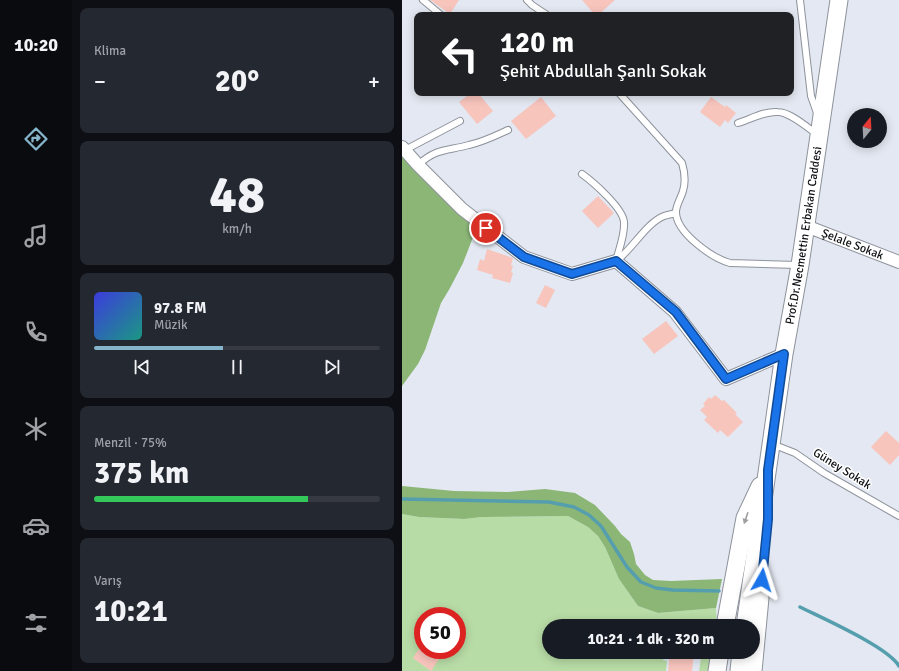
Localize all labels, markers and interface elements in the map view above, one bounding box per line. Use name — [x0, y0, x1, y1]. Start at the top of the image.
text: 120 m — [500, 26, 574, 60]
icon: left — [434, 28, 486, 80]
text: 10:20 — [14, 34, 58, 56]
text: Klima — [94, 43, 126, 59]
text: Şehit Abdullah Şanlı Sokak — [500, 60, 707, 82]
text: 20° — [215, 63, 259, 100]
text: − — [94, 68, 106, 95]
text: + — [368, 68, 380, 95]
north arrow — [847, 108, 887, 148]
map controls — [847, 108, 887, 148]
icon: directions — [22, 125, 50, 153]
street label: Prof.Dr.Necmettin Erbakan Caddesi — [782, 145, 825, 326]
text: 48 — [209, 163, 265, 227]
pin — [469, 211, 503, 245]
icon: arrive — [475, 217, 497, 239]
text: km/h — [222, 221, 252, 237]
icon: music — [22, 222, 50, 250]
street label: Şelale Sokak — [819, 225, 886, 263]
text: 97.8 FM — [154, 299, 206, 317]
text: Müzik — [154, 317, 187, 333]
icon: phone — [22, 318, 50, 346]
icon: previous — [131, 356, 153, 378]
icon: pause — [226, 356, 248, 378]
icon: next — [321, 356, 343, 378]
icon: climate — [22, 415, 50, 443]
text: Menzil · 75% — [94, 435, 167, 451]
street label: Güney Sokak — [810, 445, 874, 493]
text: 375 km — [94, 455, 189, 492]
icon: car — [22, 512, 50, 540]
one-way arrow — [743, 512, 749, 524]
position arrow — [741, 559, 783, 601]
text: Varış — [94, 573, 122, 589]
text: 10:21 — [94, 593, 168, 630]
speed limit sign: 50 — [414, 607, 466, 659]
icon: filters — [22, 609, 50, 637]
text: 10:21 · 1 dk · 320 m — [588, 630, 714, 648]

